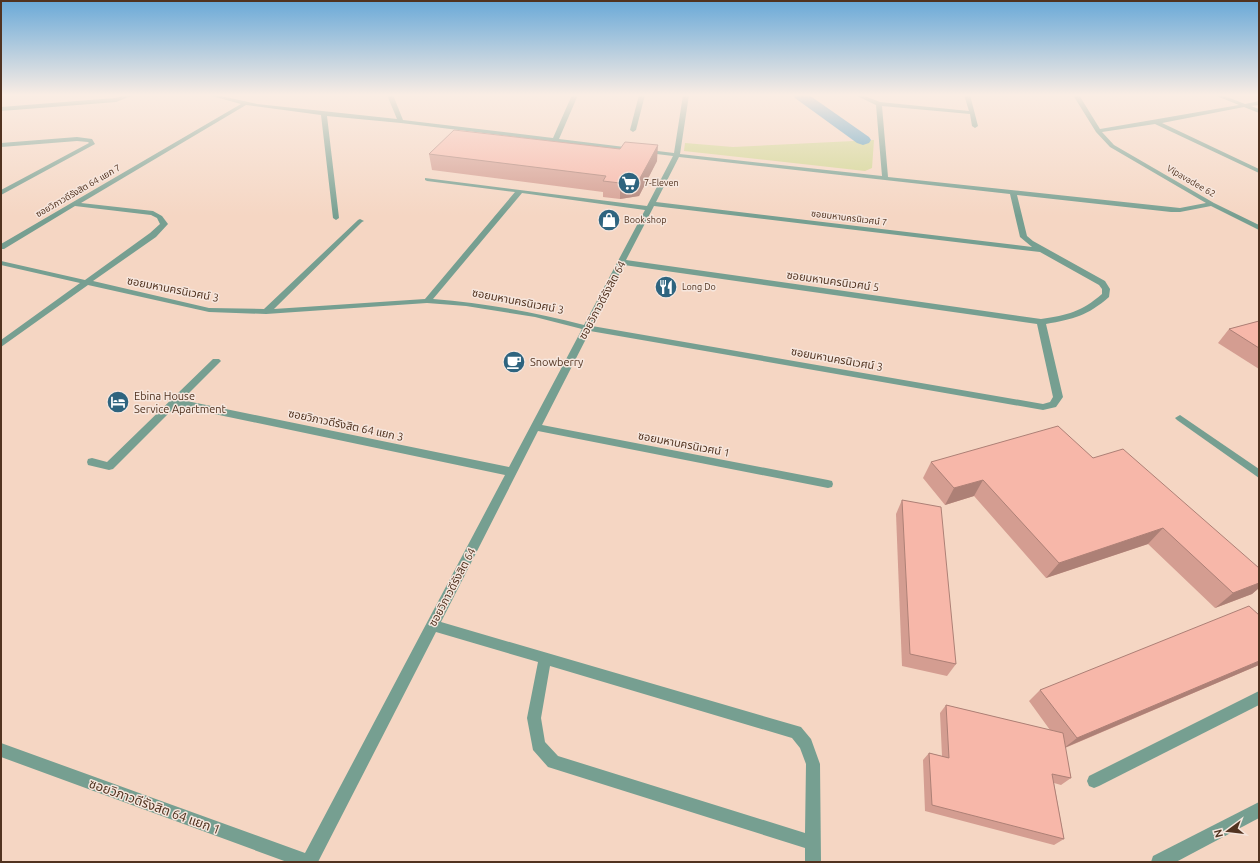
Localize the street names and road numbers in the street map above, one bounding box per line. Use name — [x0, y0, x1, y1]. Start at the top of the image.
street label: ซอยวิภาวดีรังสิต 64 แยก 7 — [34, 163, 122, 219]
street label: Vipavadee 62 — [1165, 163, 1217, 199]
street label: ซอยมหานครนิเวศน์ 7 — [811, 208, 887, 228]
street label: ซอยวิภาวดีรังสิต 64 — [576, 259, 628, 341]
street label: ซอยมหานครนิเวศน์ 5 — [786, 269, 880, 293]
street label: ซอยมหานครนิเวศน์ 3 — [126, 274, 220, 304]
street label: ซอยมหานครนิเวศน์ 3 — [471, 286, 565, 316]
street label: ซอยมหานครนิเวศน์ 3 — [790, 345, 884, 373]
street label: ซอยวิภาวดีรังสิต 64 แยก 3 — [287, 407, 405, 443]
street label: ซอยมหานครนิเวศน์ 1 — [637, 429, 731, 459]
street label: ซอยวิภาวดีรังสิต 64 — [426, 546, 478, 628]
street label: ซอยวิภาวดีรังสิต 64 แยก 1 — [87, 776, 223, 836]

